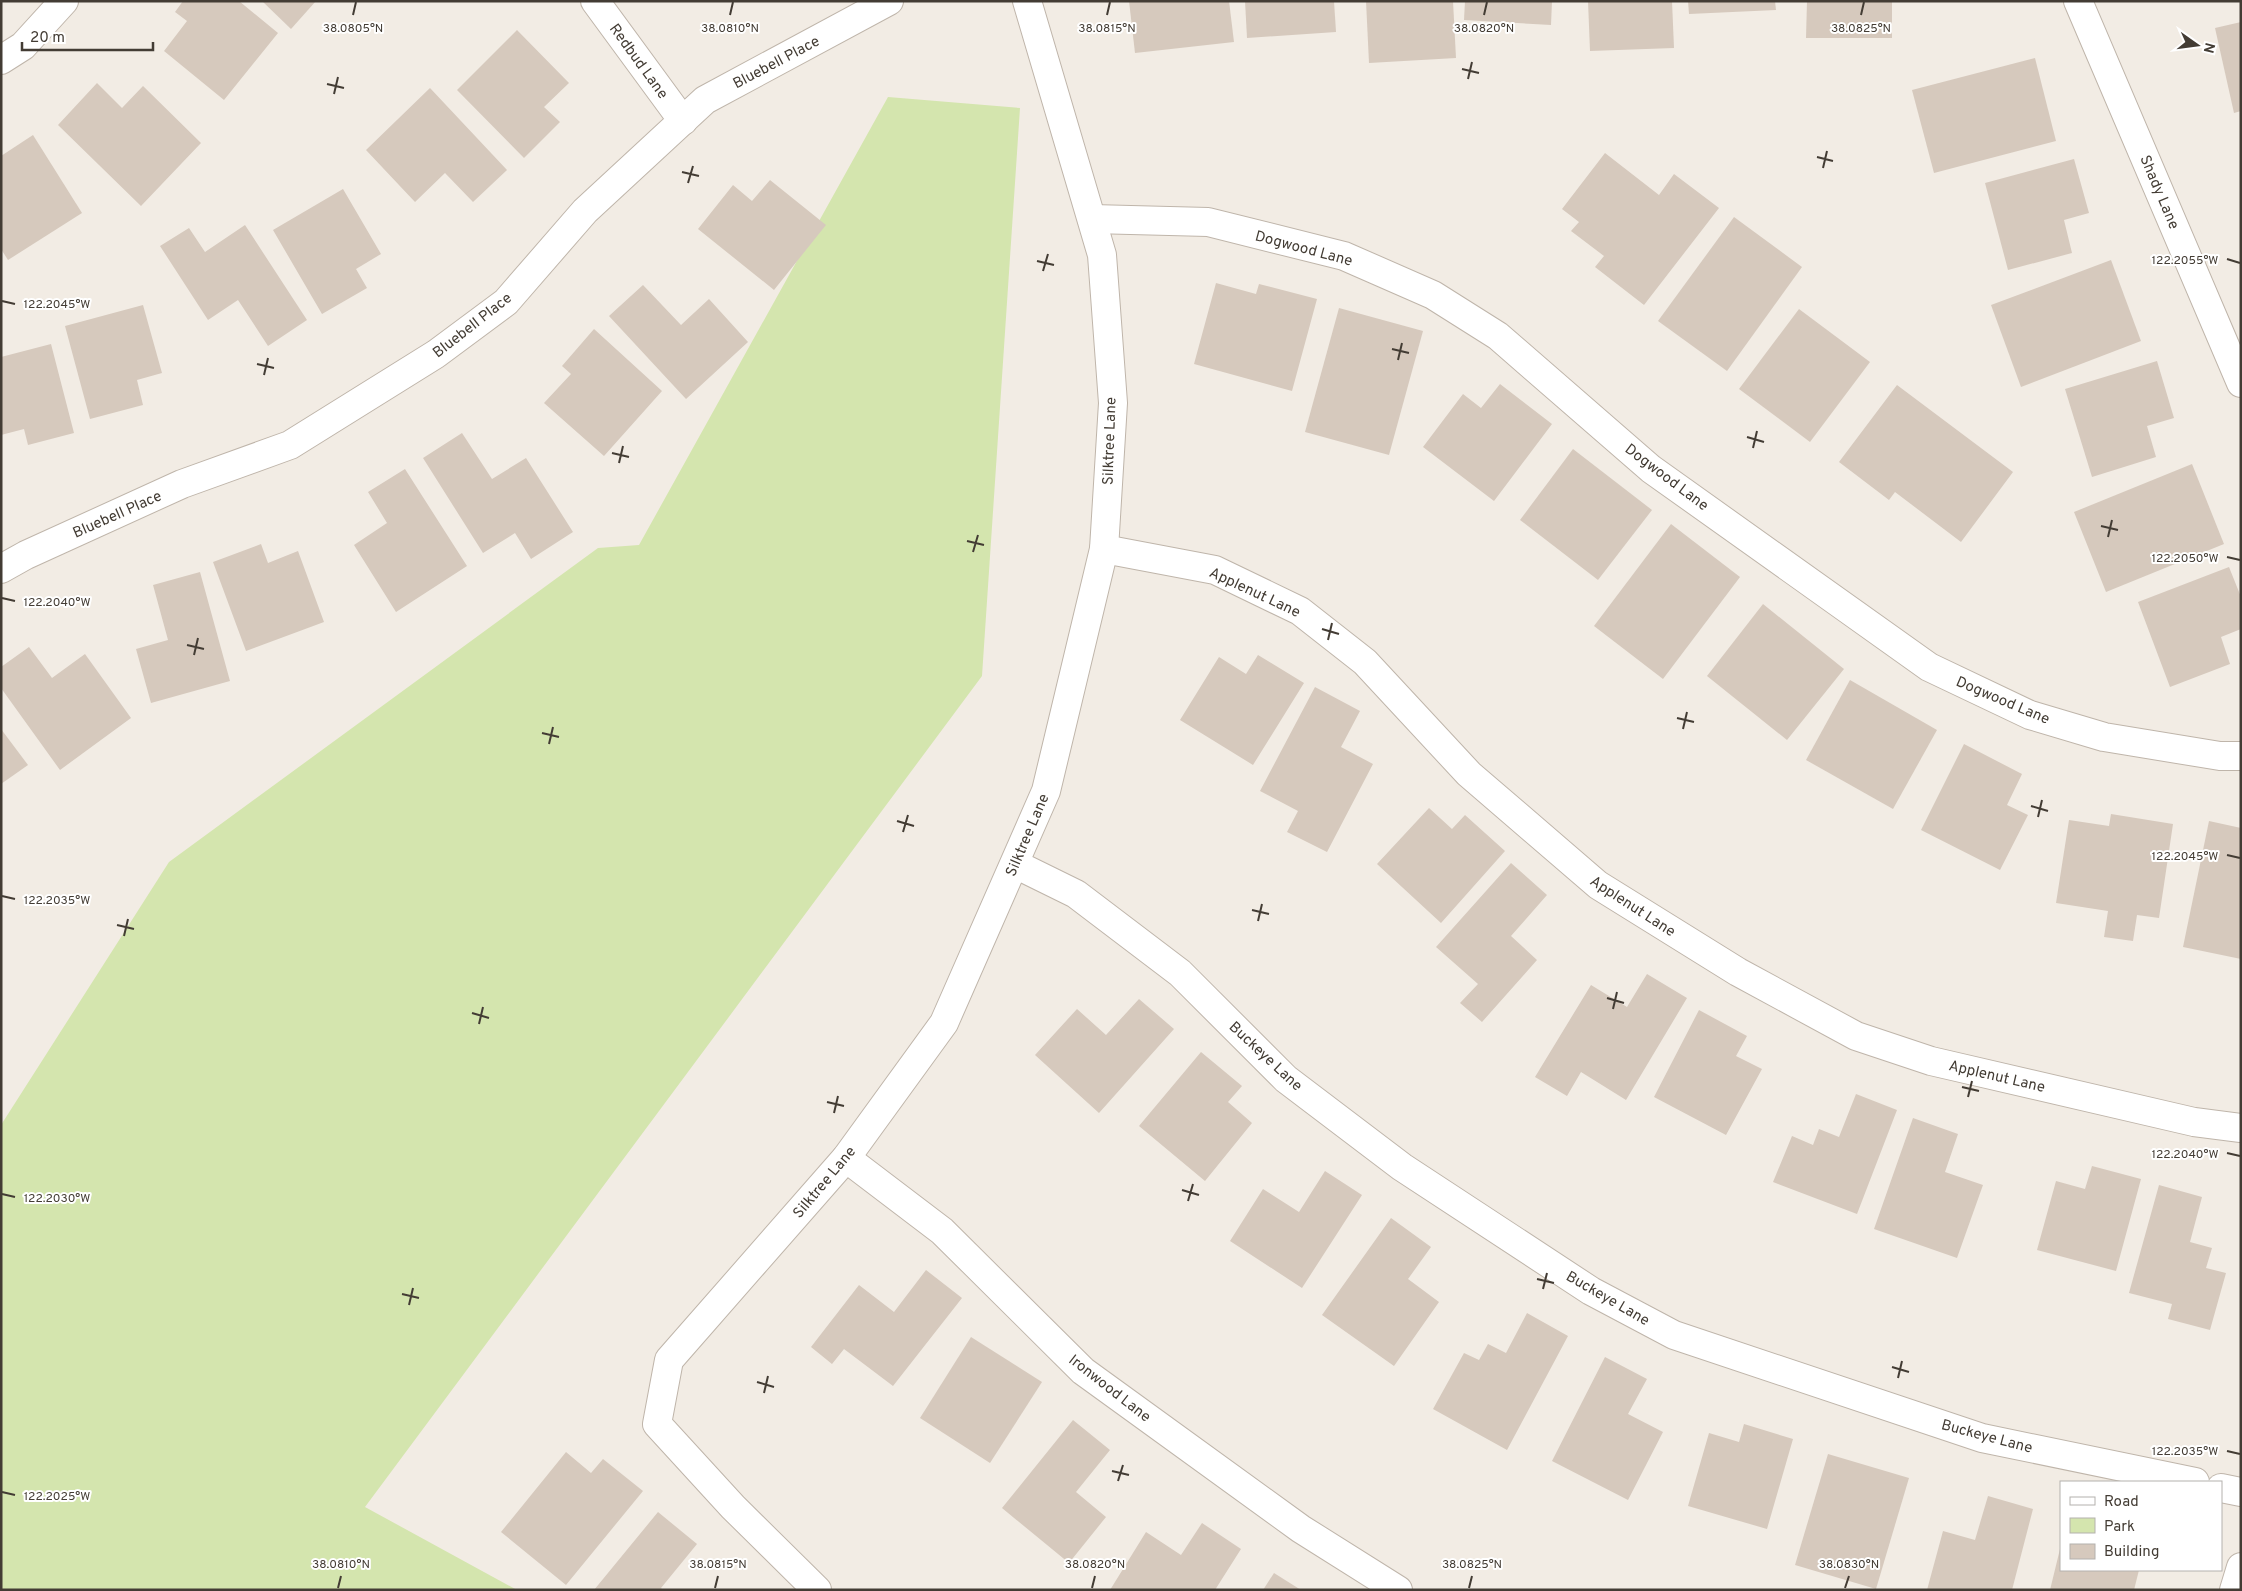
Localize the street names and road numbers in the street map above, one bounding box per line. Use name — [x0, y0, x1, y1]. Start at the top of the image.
street label: Redbud Lane — [604, 21, 671, 103]
street label: Bluebell Place — [730, 33, 823, 94]
street label: Shady Lane — [2134, 153, 2183, 233]
street label: Dogwood Lane — [1253, 227, 1354, 272]
street label: Bluebell Place — [429, 289, 516, 363]
street label: Silktree Lane — [1099, 397, 1122, 485]
street label: Dogwood Lane — [1620, 440, 1712, 516]
street label: Bluebell Place — [70, 487, 165, 543]
street label: Applenut Lane — [1206, 564, 1303, 623]
street label: Dogwood Lane — [1953, 673, 2052, 730]
street label: Silktree Lane — [1002, 791, 1054, 880]
street label: Applenut Lane — [1586, 872, 1679, 942]
street label: Buckeye Lane — [1224, 1018, 1306, 1096]
street label: Applenut Lane — [1947, 1057, 2047, 1098]
street label: Silktree Lane — [790, 1143, 861, 1223]
street label: Buckeye Lane — [1562, 1268, 1653, 1331]
street label: Ironwood Lane — [1064, 1351, 1154, 1427]
street label: Buckeye Lane — [1939, 1416, 2034, 1459]

